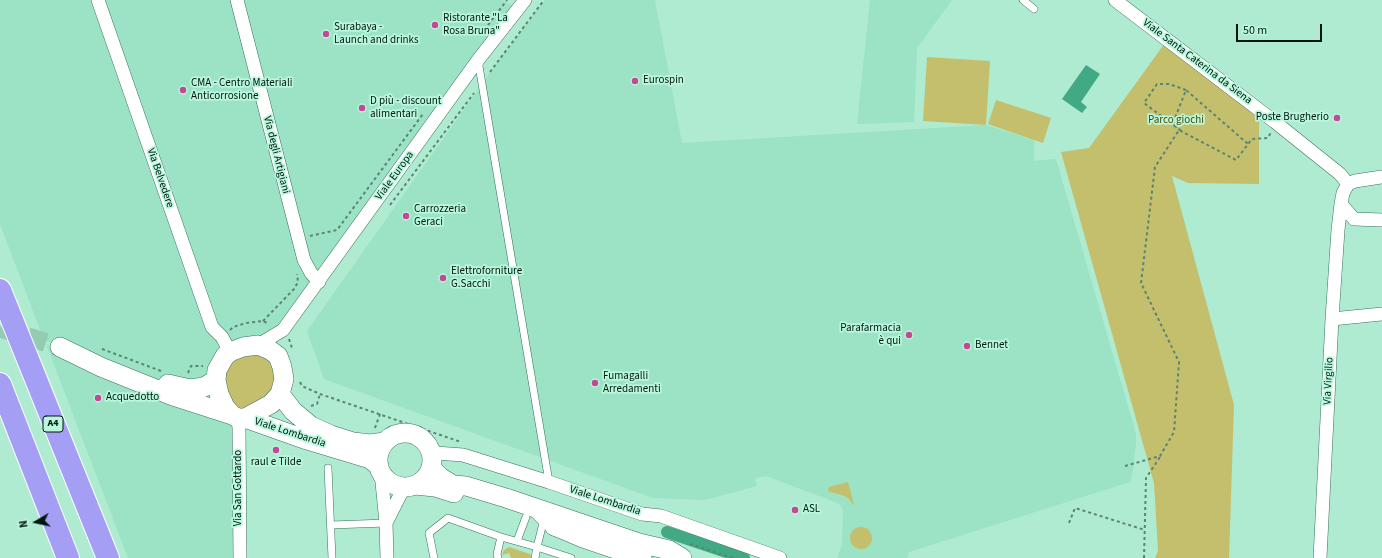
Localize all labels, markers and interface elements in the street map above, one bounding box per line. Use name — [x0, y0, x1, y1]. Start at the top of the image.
place label: Ristorante "La Rosa Bruna" — [443, 12, 508, 38]
scale bar — [1238, 16, 1324, 42]
street label: Viale Santa Caterina da Siena — [1140, 17, 1254, 107]
marker: Ristorante "La Rosa Bruna" — [430, 20, 440, 30]
place label: Surabaya - Launch and drinks — [334, 21, 419, 47]
text: 50 m — [1243, 22, 1267, 39]
marker: Surabaya - Launch and drinks — [321, 29, 331, 39]
place label: Eurospin — [643, 74, 684, 88]
marker: Eurospin — [630, 76, 640, 86]
place label: CMA - Centro Materiali Anticorrosione — [191, 77, 292, 103]
marker: CMA - Centro Materiali Anticorrosione — [178, 85, 188, 95]
place label: D più - discount alimentari — [370, 95, 441, 121]
marker: D più - discount alimentari — [357, 103, 367, 113]
place label: Poste Brugherio — [1256, 111, 1329, 125]
marker: Poste Brugherio — [1332, 113, 1342, 123]
park label: Parco giochi — [1148, 114, 1204, 128]
street label: Via degli Artigiani — [260, 115, 292, 195]
street label: Via Belvedere — [144, 146, 176, 210]
street label: Viale Europa — [373, 149, 417, 203]
place label: Carrozzeria Geraci — [414, 203, 466, 229]
marker: Carrozzeria Geraci — [401, 211, 411, 221]
place label: Elettroforniture G.Sacchi — [451, 265, 522, 291]
marker: Elettroforniture G.Sacchi — [438, 273, 448, 283]
place label: Parafarmacia è qui — [840, 322, 901, 348]
marker: Parafarmacia è qui — [904, 330, 914, 340]
place label: Bennet — [975, 339, 1008, 353]
marker: Bennet — [962, 341, 972, 351]
street label: Via Virgilio — [1321, 357, 1337, 405]
place label: Fumagalli Arredamenti — [603, 370, 661, 396]
marker: Fumagalli Arredamenti — [590, 378, 600, 388]
place label: Acquedotto — [106, 391, 159, 405]
marker: Acquedotto — [93, 393, 103, 403]
street label: Viale Lombardia — [253, 415, 327, 451]
road number: A4 — [43, 416, 63, 432]
marker: raul e Tilde — [271, 445, 281, 455]
street label: Via San Gottardo — [232, 450, 246, 526]
place label: raul e Tilde — [251, 456, 301, 470]
street label: Viale Lombardia — [568, 483, 642, 519]
north arrow — [16, 502, 56, 542]
place label: ASL — [803, 503, 820, 517]
marker: ASL — [790, 505, 800, 515]
text: N — [16, 519, 32, 529]

